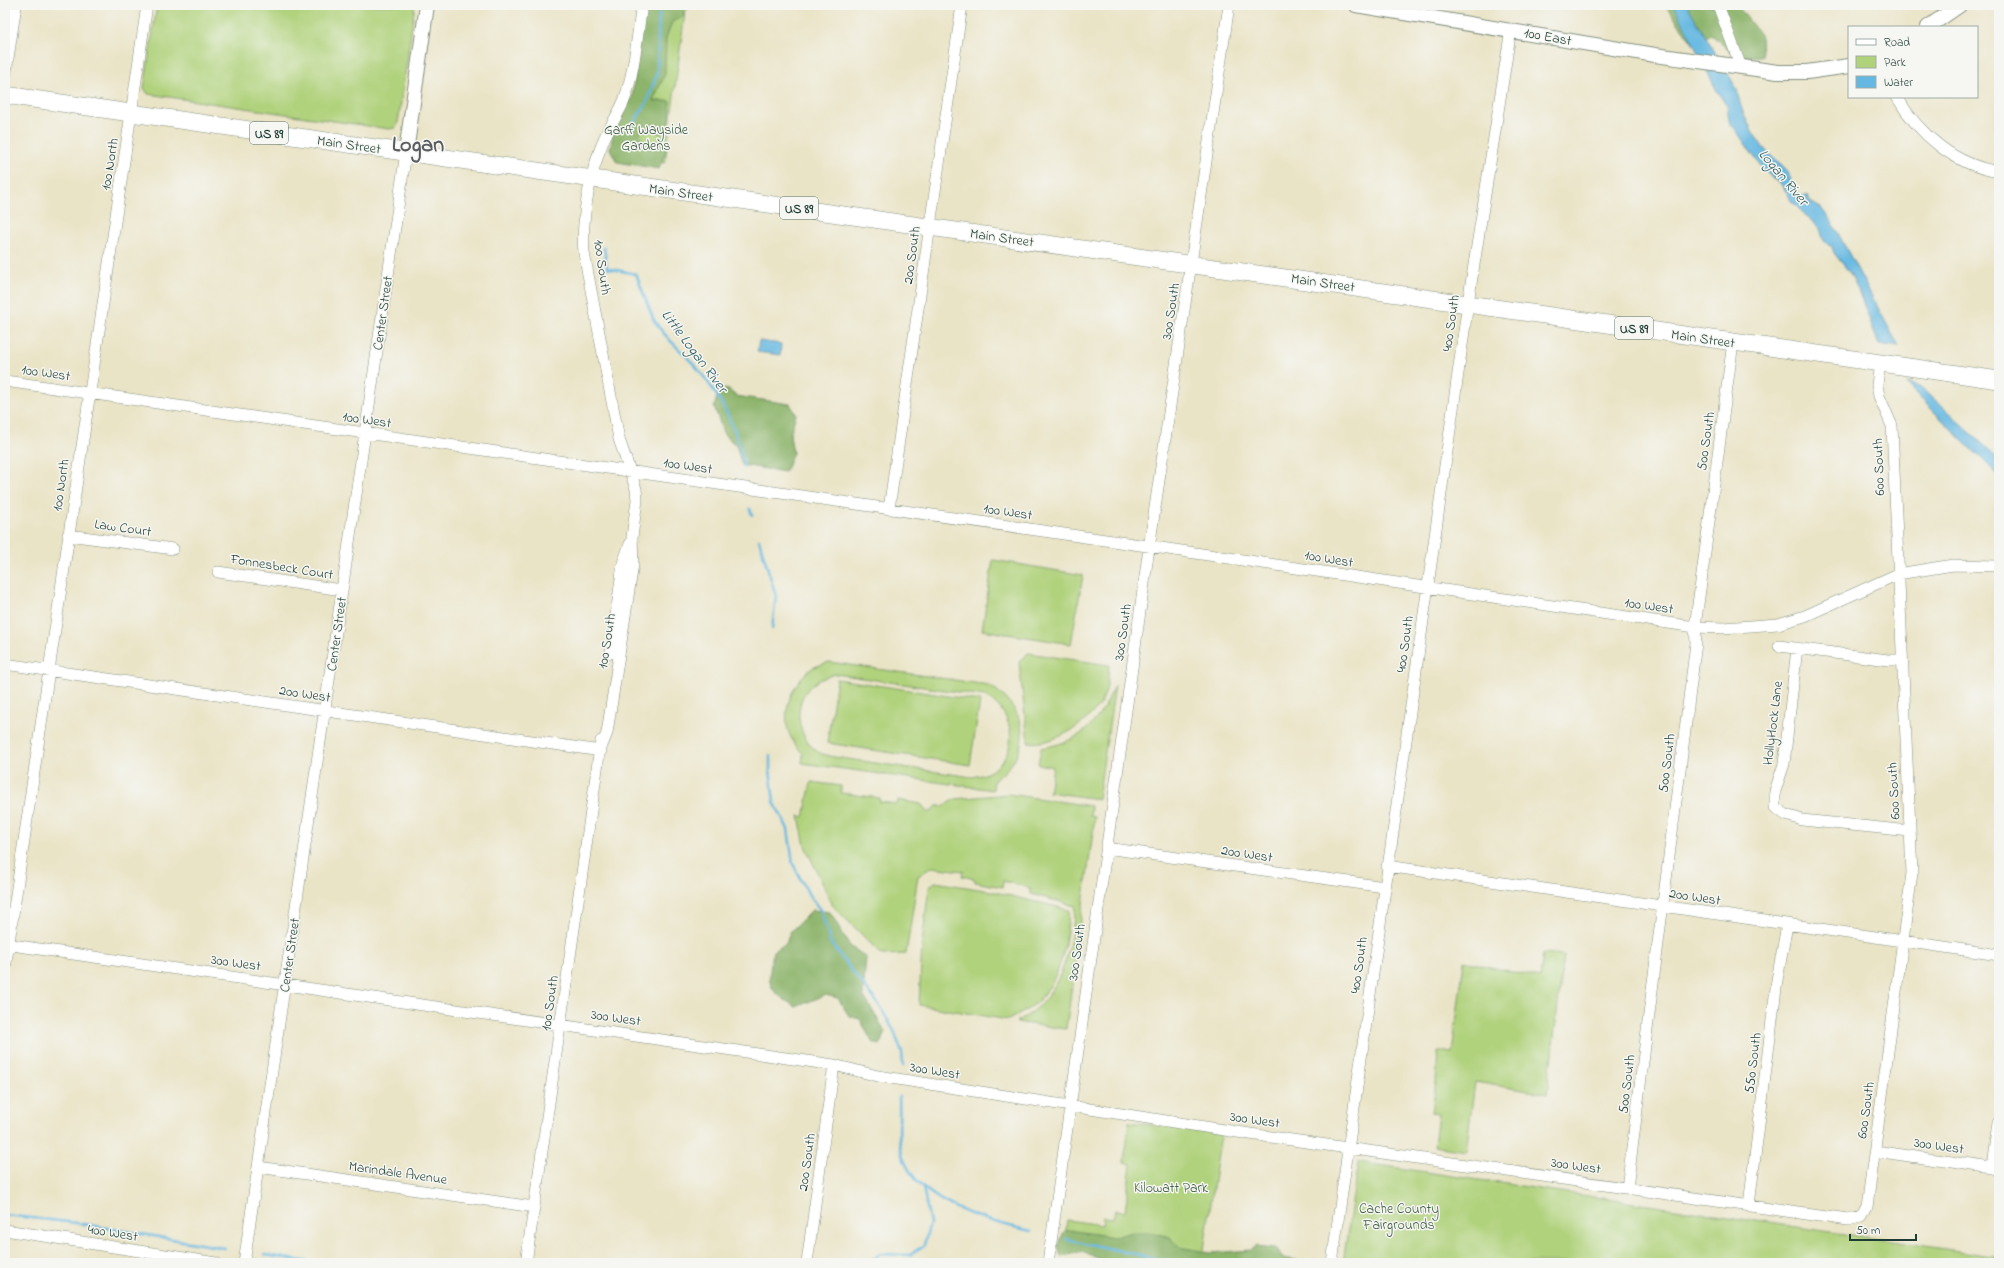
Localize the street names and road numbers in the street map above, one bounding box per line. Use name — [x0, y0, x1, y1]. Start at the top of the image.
street label: 100 East — [1522, 23, 1573, 52]
road number: US 89 — [250, 122, 288, 144]
street label: Main Street — [316, 131, 382, 160]
street label: 100 North — [96, 137, 125, 192]
street label: Main Street — [648, 179, 714, 208]
road number: US 89 — [780, 197, 818, 219]
street label: Main Street — [969, 224, 1035, 253]
street label: 200 South — [898, 225, 927, 285]
street label: 100 South — [587, 238, 616, 296]
street label: Main Street — [1290, 269, 1356, 298]
street label: Center Street — [368, 274, 399, 352]
street label: 300 South — [1157, 281, 1186, 341]
street label: 400 South — [1437, 294, 1466, 353]
road number: US 89 — [1615, 317, 1653, 339]
street label: Main Street — [1670, 325, 1736, 354]
street label: 100 West — [20, 360, 72, 387]
street label: 100 West — [341, 407, 393, 434]
street label: 500 South — [1692, 410, 1721, 472]
street label: 600 South — [1868, 438, 1891, 496]
street label: 100 West — [662, 453, 714, 480]
street label: 100 North — [47, 458, 76, 513]
street label: 100 West — [982, 499, 1034, 526]
street label: Law Court — [93, 514, 153, 543]
street label: 100 West — [1303, 545, 1355, 574]
street label: Fonnesbeck Court — [228, 549, 335, 586]
street label: 100 West — [1623, 593, 1675, 620]
street label: Center Street — [322, 595, 353, 673]
street label: 300 South — [1109, 603, 1138, 662]
street label: 100 South — [593, 612, 622, 670]
street label: 400 South — [1391, 615, 1420, 674]
street label: HollyHock Lane — [1758, 679, 1790, 767]
street label: 200 West — [278, 681, 332, 709]
street label: 500 South — [1653, 733, 1682, 794]
street label: 600 South — [1883, 762, 1906, 820]
street label: 200 West — [1220, 841, 1274, 869]
street label: 200 West — [1668, 884, 1722, 912]
street label: Center Street — [275, 916, 306, 994]
street label: 300 South — [1063, 923, 1092, 982]
street label: 400 South — [1345, 936, 1374, 995]
street label: 300 West — [209, 950, 262, 977]
street label: 100 South — [536, 974, 565, 1032]
street label: 300 West — [589, 1005, 642, 1032]
street label: 550 South — [1739, 1032, 1768, 1095]
street label: 500 South — [1613, 1054, 1642, 1115]
street label: 300 West — [908, 1057, 962, 1086]
street label: 600 South — [1852, 1080, 1881, 1140]
street label: 300 West — [1228, 1107, 1281, 1134]
street label: 200 South — [793, 1132, 822, 1192]
street label: 300 West — [1912, 1133, 1965, 1160]
street label: 300 West — [1549, 1153, 1602, 1180]
street label: Marindale Avenue — [347, 1156, 449, 1191]
street label: 400 West — [86, 1219, 140, 1248]

